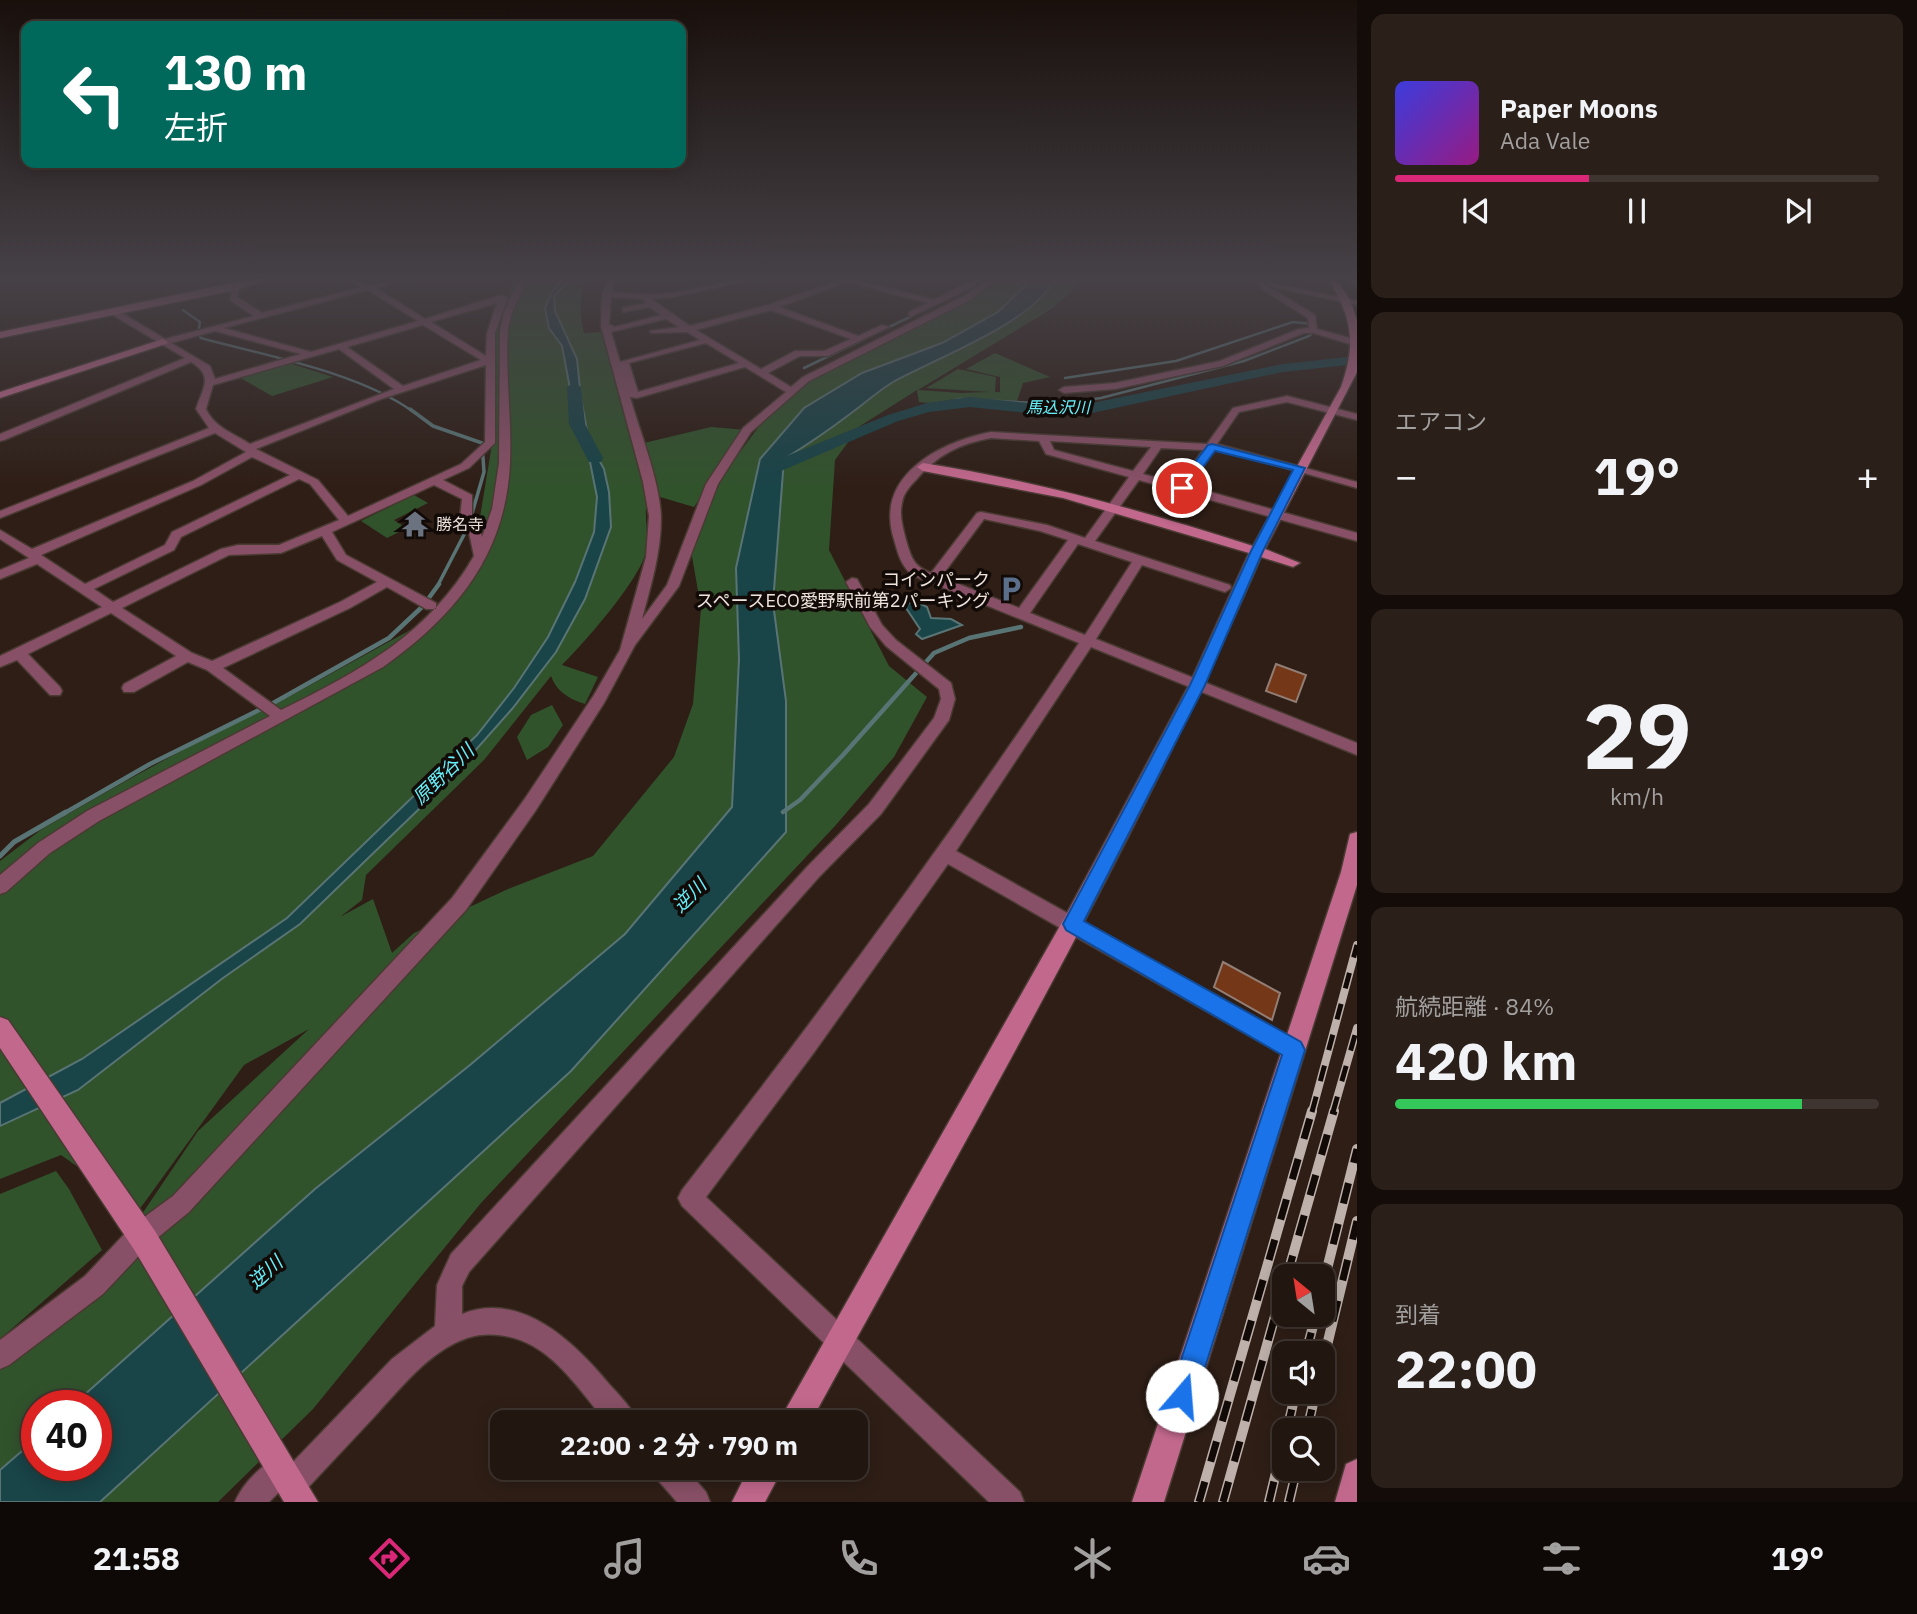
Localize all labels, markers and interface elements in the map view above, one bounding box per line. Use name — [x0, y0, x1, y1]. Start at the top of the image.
text: 130 m — [164, 40, 308, 103]
icon: left — [49, 49, 140, 140]
text: Paper Moons — [1500, 91, 1658, 125]
text: 左折 — [164, 106, 228, 148]
text: Ada Vale — [1500, 125, 1590, 155]
icon: previous — [1457, 192, 1495, 230]
icon: pause — [1618, 192, 1656, 230]
icon: next — [1779, 192, 1817, 230]
water label: 馬込沢川 — [1026, 397, 1092, 417]
text: エアコン — [1395, 406, 1487, 436]
text: 19° — [1594, 442, 1680, 509]
text: − — [1395, 451, 1418, 500]
text: + — [1856, 451, 1879, 500]
pin — [1152, 458, 1212, 518]
icon: arrive — [1163, 469, 1201, 507]
temple icon: 勝名寺 — [400, 509, 430, 539]
place label: 勝名寺 — [436, 514, 484, 534]
place label: コインパーク スペースECO愛野駅前第2パーキング — [696, 568, 990, 612]
parking icon: コインパーク スペースECO愛野駅前第2パーキング — [996, 574, 1026, 604]
text: 29 — [1582, 676, 1692, 794]
water label: 原野谷川 — [407, 738, 480, 809]
text: km/h — [1610, 781, 1664, 811]
water label: 逆川 — [667, 872, 712, 917]
text: 航続距離 · 84% — [1395, 991, 1554, 1021]
text: 420 km — [1395, 1027, 1577, 1094]
water label: 逆川 — [243, 1249, 289, 1294]
north arrow — [1272, 1264, 1335, 1326]
map controls — [1272, 1264, 1335, 1481]
text: 到着 — [1395, 1299, 1441, 1329]
text: 22:00 — [1395, 1335, 1537, 1402]
button: sound — [1272, 1341, 1335, 1404]
position arrow — [1145, 1359, 1219, 1433]
speed limit sign: 40 — [21, 1390, 112, 1481]
button: search — [1272, 1418, 1335, 1481]
text: 22:00 · 2 分 · 790 m — [560, 1428, 798, 1462]
icon: directions — [365, 1534, 414, 1583]
icon: music — [600, 1534, 649, 1583]
icon: phone — [834, 1534, 883, 1583]
icon: climate — [1068, 1534, 1117, 1583]
icon: car — [1302, 1534, 1351, 1583]
icon: filters — [1537, 1534, 1586, 1583]
text: 21:58 — [93, 1537, 180, 1579]
text: 19° — [1771, 1537, 1824, 1579]

